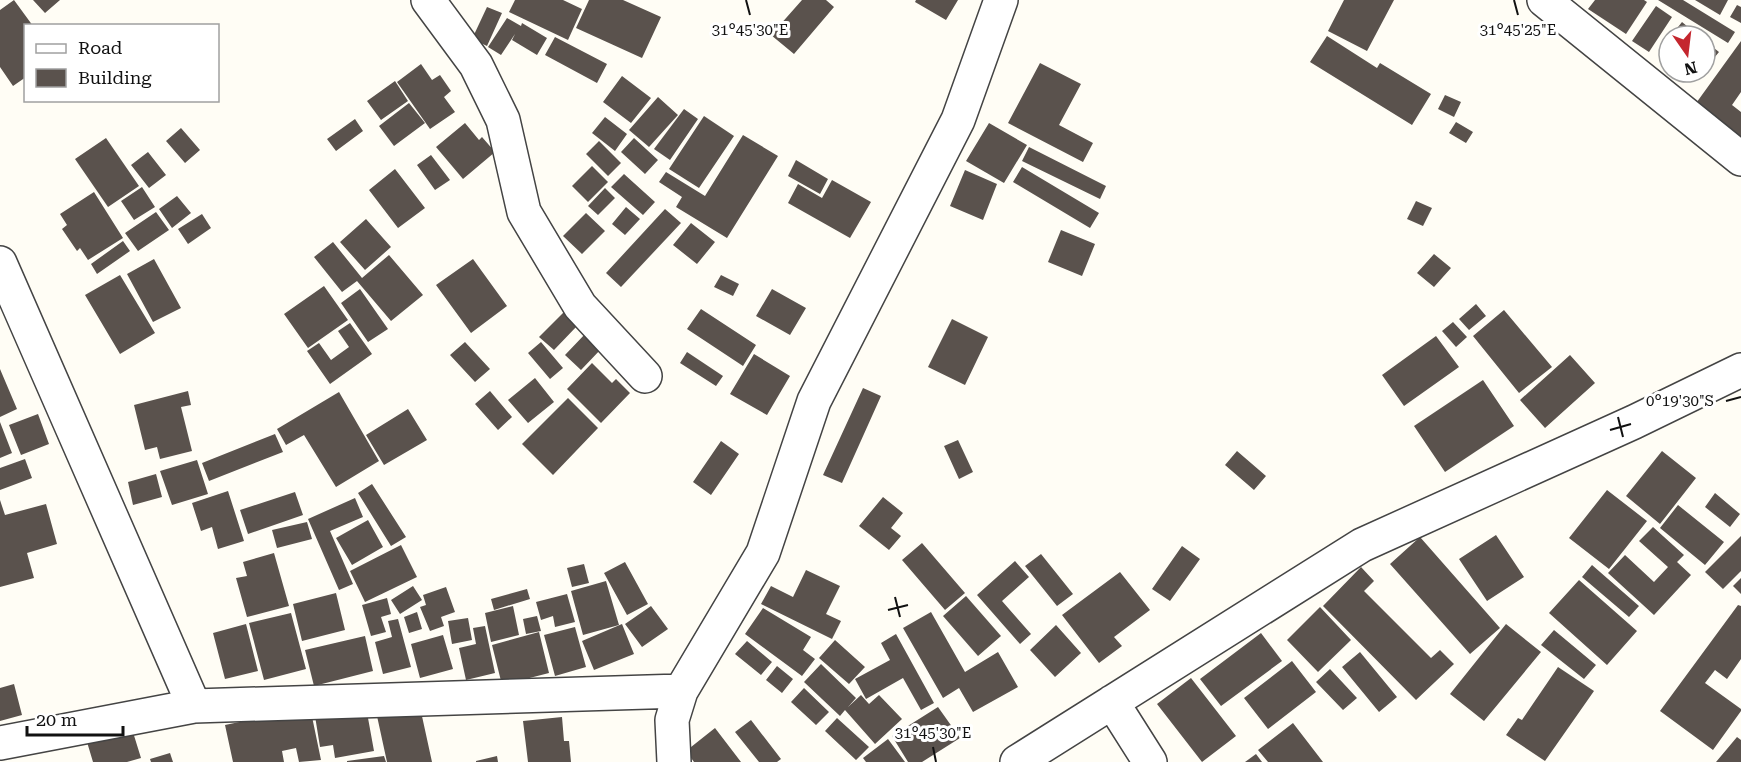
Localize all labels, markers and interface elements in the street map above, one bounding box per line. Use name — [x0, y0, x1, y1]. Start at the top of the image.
text: 31°45'30"E — [712, 21, 788, 39]
text: 31°45'25"E — [1480, 21, 1556, 39]
legend — [24, 24, 219, 102]
north arrow — [1657, 24, 1717, 84]
text: Road — [78, 37, 123, 58]
text: N — [1682, 57, 1699, 79]
text: Building — [78, 67, 152, 88]
text: 0°19'30"S — [1646, 392, 1714, 410]
scale bar — [27, 699, 123, 737]
text: 20 m — [36, 709, 77, 730]
text: 31°45'30"E — [895, 724, 971, 742]

